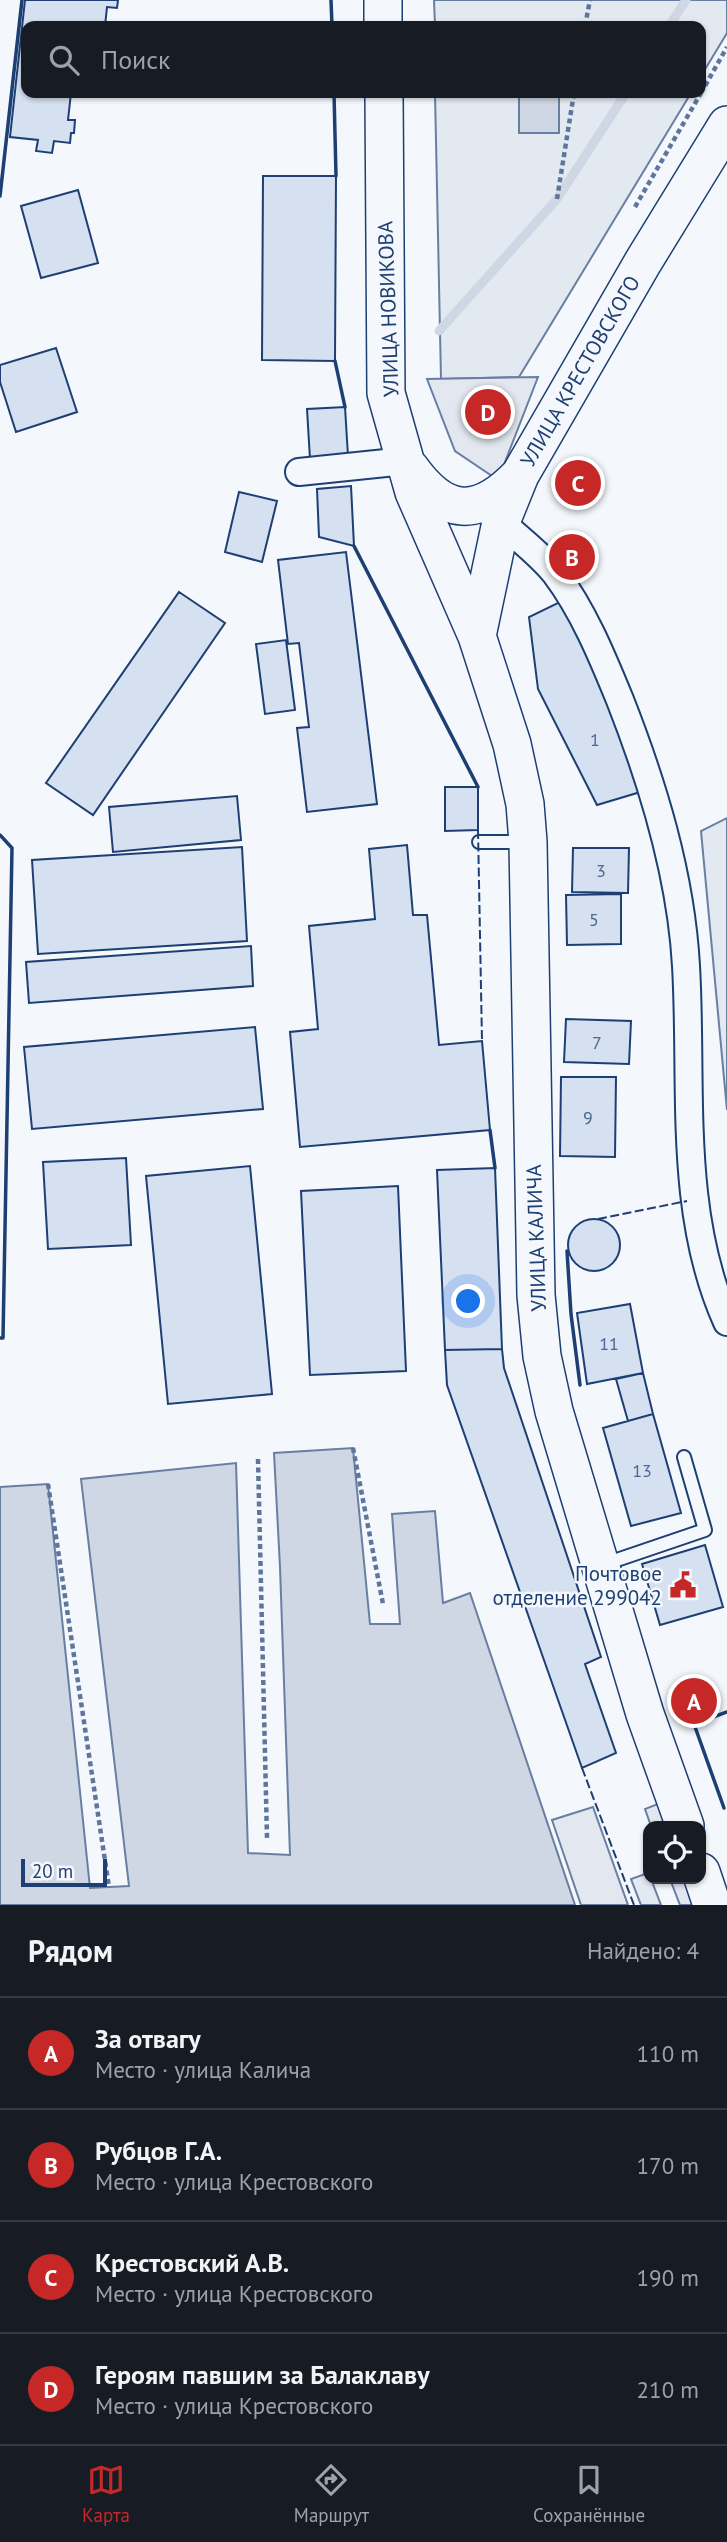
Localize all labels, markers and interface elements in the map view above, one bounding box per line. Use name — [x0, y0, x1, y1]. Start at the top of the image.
search box — [21, 21, 706, 98]
icon: search — [45, 41, 83, 79]
text: Поиск — [101, 43, 170, 76]
street label: УЛИЦА НОВИКОВА — [371, 220, 405, 398]
street label: УЛИЦА КРЕСТОВСКОГО — [514, 270, 646, 472]
pin: D — [465, 386, 511, 438]
pin: C — [555, 457, 601, 509]
pin: B — [549, 531, 595, 583]
house number: 1 — [590, 728, 600, 751]
house number: 3 — [596, 859, 606, 882]
house number: 5 — [589, 908, 599, 931]
house number: 7 — [592, 1031, 602, 1054]
house number: 9 — [583, 1106, 593, 1129]
street label: УЛИЦА КАЛИЧА — [520, 1163, 552, 1312]
your location — [451, 1284, 485, 1318]
house number: 11 — [599, 1332, 619, 1355]
house number: 13 — [632, 1459, 652, 1482]
place label: Почтовое отделение 299042 — [493, 1560, 662, 1611]
public building icon: Почтовое отделение 299042 — [668, 1570, 698, 1600]
pin: A — [671, 1675, 717, 1727]
map controls — [643, 1821, 706, 1884]
button: locate — [643, 1821, 706, 1884]
scale bar — [21, 1856, 107, 1888]
text: 20 m — [32, 1859, 73, 1883]
text: Рядом — [28, 1931, 113, 1970]
text: Найдено: 4 — [587, 1936, 699, 1965]
text: За отвагу — [95, 2022, 201, 2055]
text: A — [44, 2039, 58, 2068]
text: 110 m — [637, 2039, 699, 2068]
text: Место · улица Калича — [95, 2055, 311, 2084]
text: Рубцов Г.А. — [95, 2134, 222, 2167]
text: B — [44, 2151, 58, 2180]
text: 170 m — [637, 2151, 699, 2180]
text: Место · улица Крестовского — [95, 2167, 373, 2196]
text: Крестовский А.В. — [95, 2246, 289, 2279]
text: C — [45, 2263, 57, 2292]
text: 190 m — [637, 2263, 699, 2292]
text: Место · улица Крестовского — [95, 2279, 373, 2308]
text: Героям павшим за Балаклаву — [95, 2358, 430, 2391]
text: D — [44, 2375, 58, 2404]
text: 210 m — [637, 2375, 699, 2404]
text: Место · улица Крестовского — [95, 2391, 373, 2420]
tab: Карта — [82, 2461, 130, 2527]
tab: Маршрут — [294, 2461, 369, 2527]
tab: Сохранённые — [533, 2461, 645, 2527]

